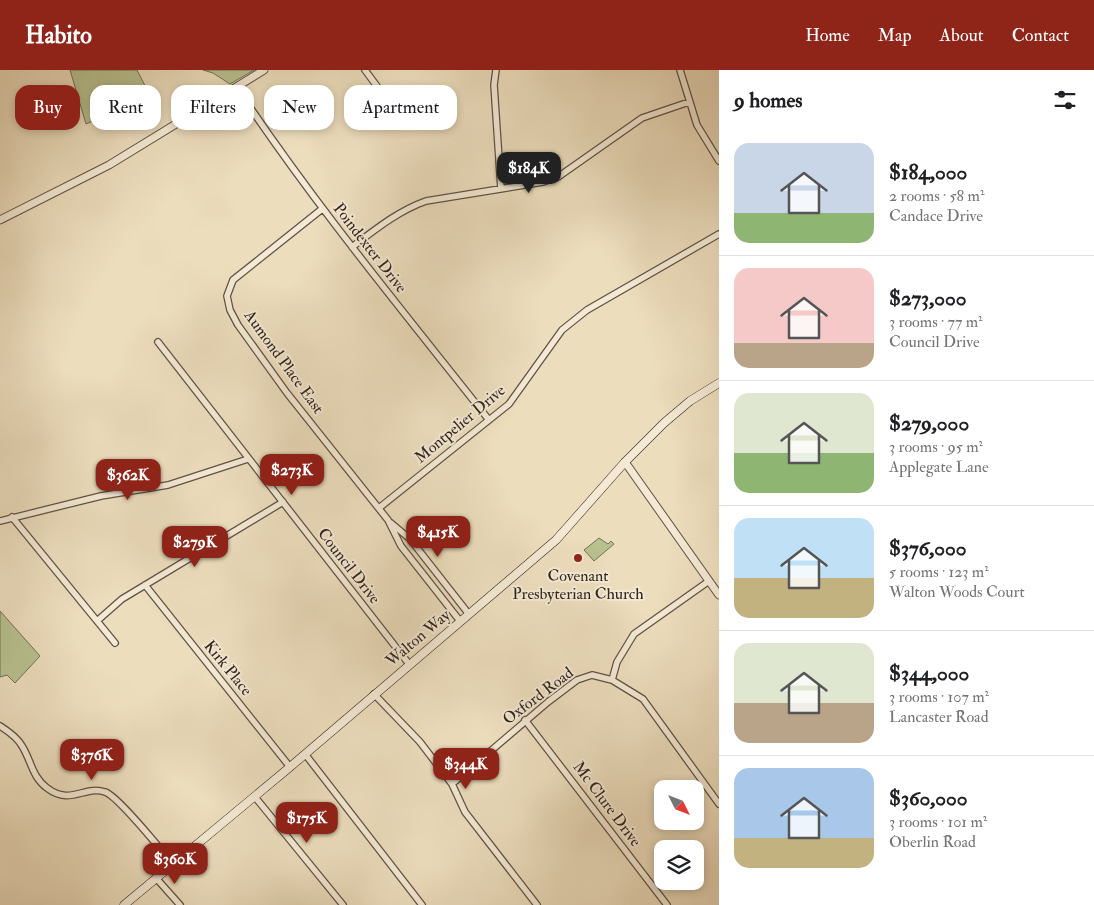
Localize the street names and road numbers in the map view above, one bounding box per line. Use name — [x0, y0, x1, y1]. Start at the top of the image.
street label: Poindexter Drive — [329, 199, 411, 297]
street label: Aumond Place East — [239, 305, 328, 418]
street label: Montpelier Drive — [411, 380, 510, 468]
street label: Council Drive — [313, 524, 385, 608]
street label: Walton Way — [381, 605, 455, 671]
street label: Kirk Place — [200, 636, 257, 700]
street label: Oxford Road — [499, 663, 577, 729]
street label: Mc Clure Drive — [568, 757, 646, 851]

